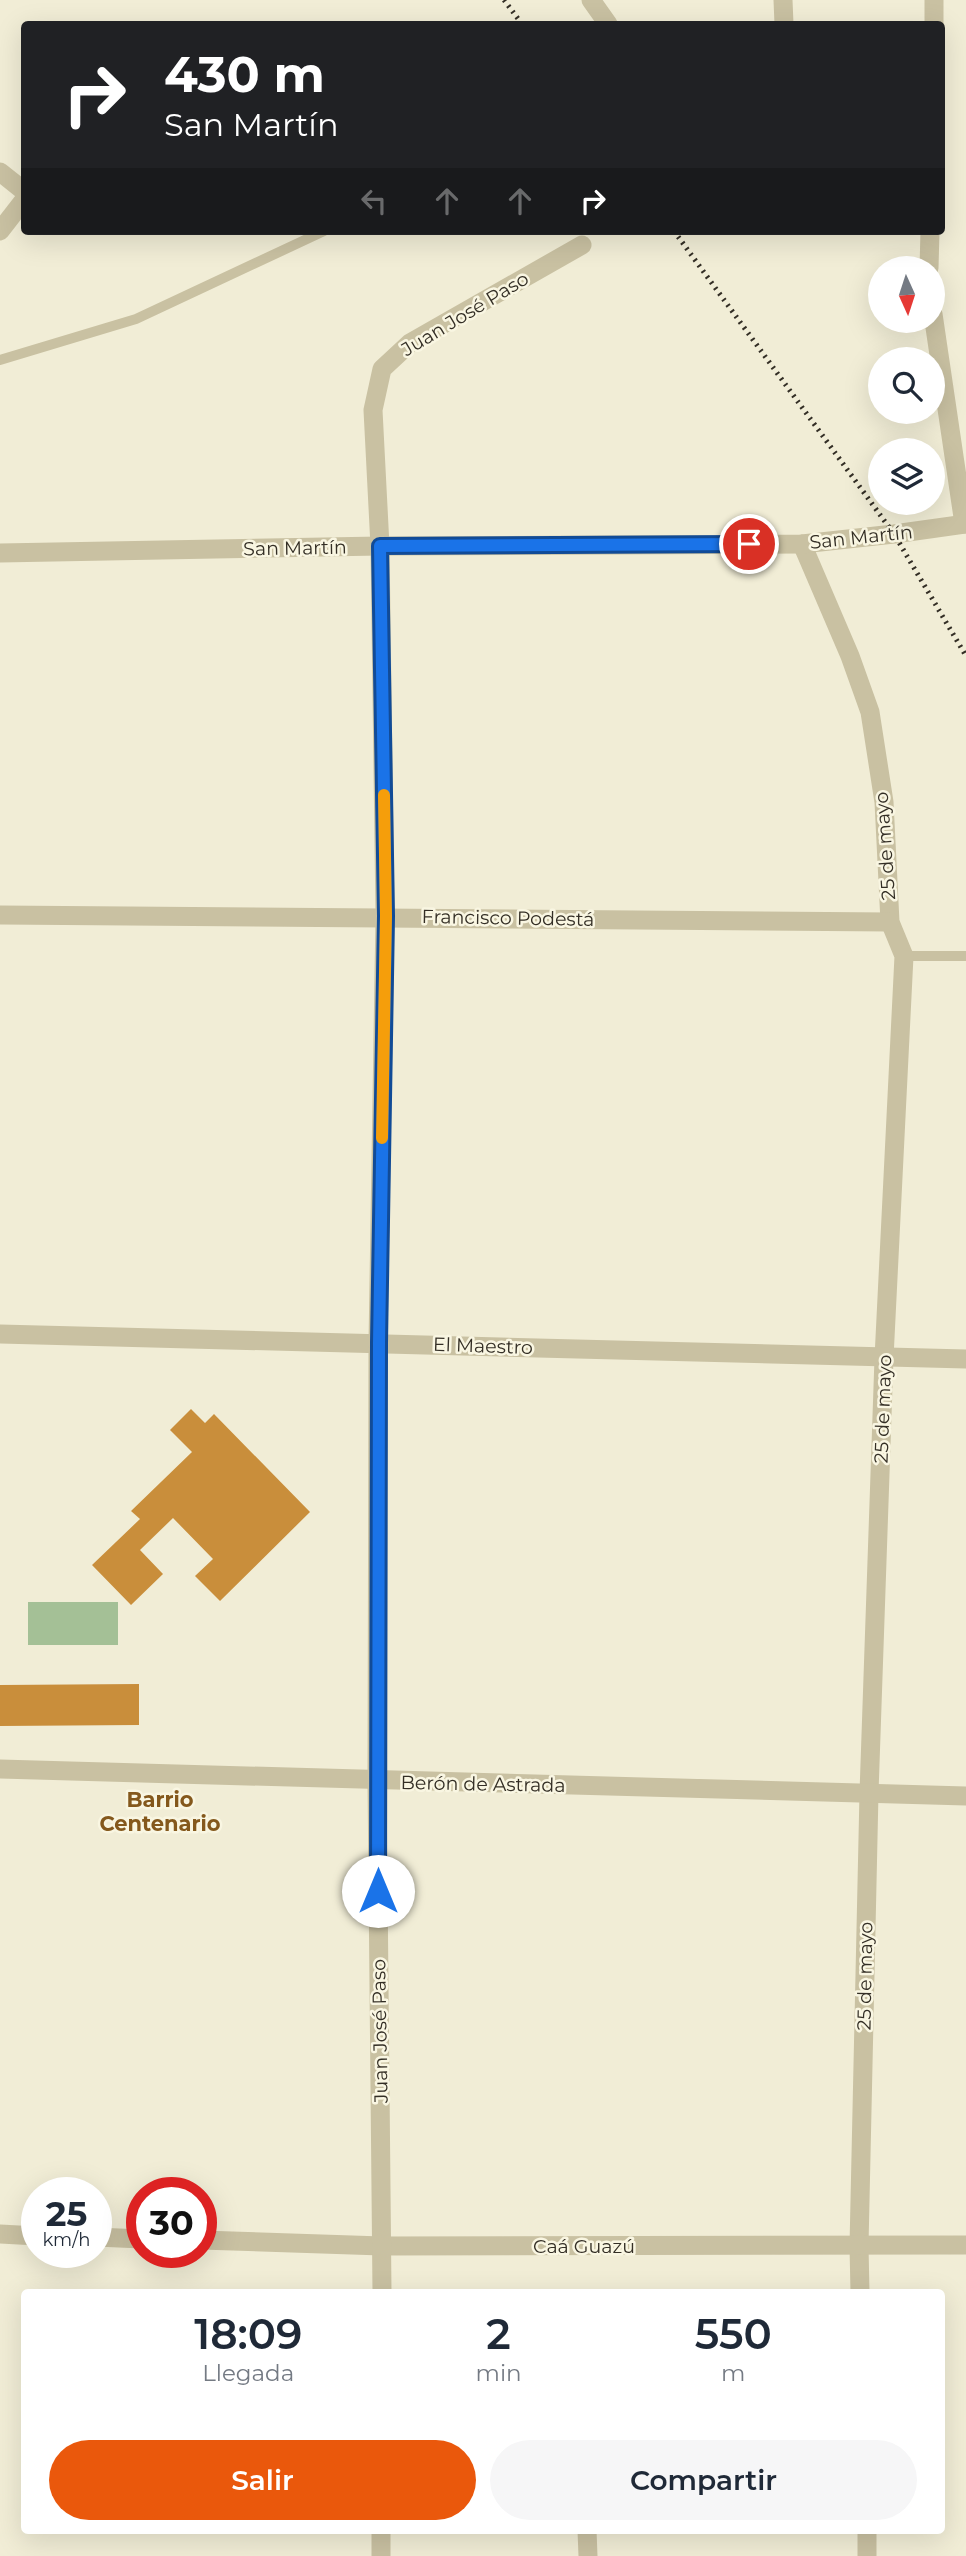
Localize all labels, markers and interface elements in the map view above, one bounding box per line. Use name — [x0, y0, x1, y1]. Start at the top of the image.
text: 430 m — [164, 45, 325, 104]
icon: right — [49, 49, 140, 140]
text: San Martín — [164, 105, 339, 144]
icon: left — [355, 182, 393, 220]
icon: ahead — [428, 182, 466, 220]
icon: ahead — [501, 182, 539, 220]
icon: right — [574, 182, 612, 220]
north arrow — [868, 256, 945, 332]
map controls — [868, 256, 945, 515]
street label: Juan José Paso — [396, 267, 533, 362]
button: search — [868, 347, 945, 424]
button: layers — [868, 438, 945, 515]
pin — [719, 514, 779, 574]
street label: San Martín — [808, 520, 914, 554]
icon: arrive — [730, 525, 768, 563]
street label: San Martín — [243, 536, 347, 560]
street label: 25 de mayo — [870, 791, 900, 901]
street label: Francisco Podestá — [422, 905, 594, 931]
street label: El Maestro — [433, 1333, 533, 1359]
street label: 25 de mayo — [870, 1354, 896, 1464]
street label: Berón de Astrada — [400, 1771, 566, 1797]
district label: Barrio Centenario — [99, 1787, 221, 1836]
position arrow — [341, 1854, 415, 1928]
street label: 25 de mayo — [853, 1921, 877, 2031]
street label: Juan José Paso — [367, 1959, 393, 2104]
speed limit sign: 30 — [126, 2177, 217, 2268]
text: 25 — [46, 2192, 87, 2235]
text: km/h — [42, 2229, 91, 2251]
street label: Caá Guazú — [533, 2235, 635, 2258]
text: 18:09 — [194, 2308, 302, 2360]
text: 2 — [486, 2308, 511, 2360]
text: 550 — [695, 2308, 772, 2360]
text: Llegada — [202, 2359, 294, 2387]
text: min — [475, 2359, 522, 2387]
text: m — [721, 2359, 746, 2387]
button: Salir — [49, 2440, 476, 2520]
button: Compartir — [490, 2440, 917, 2520]

